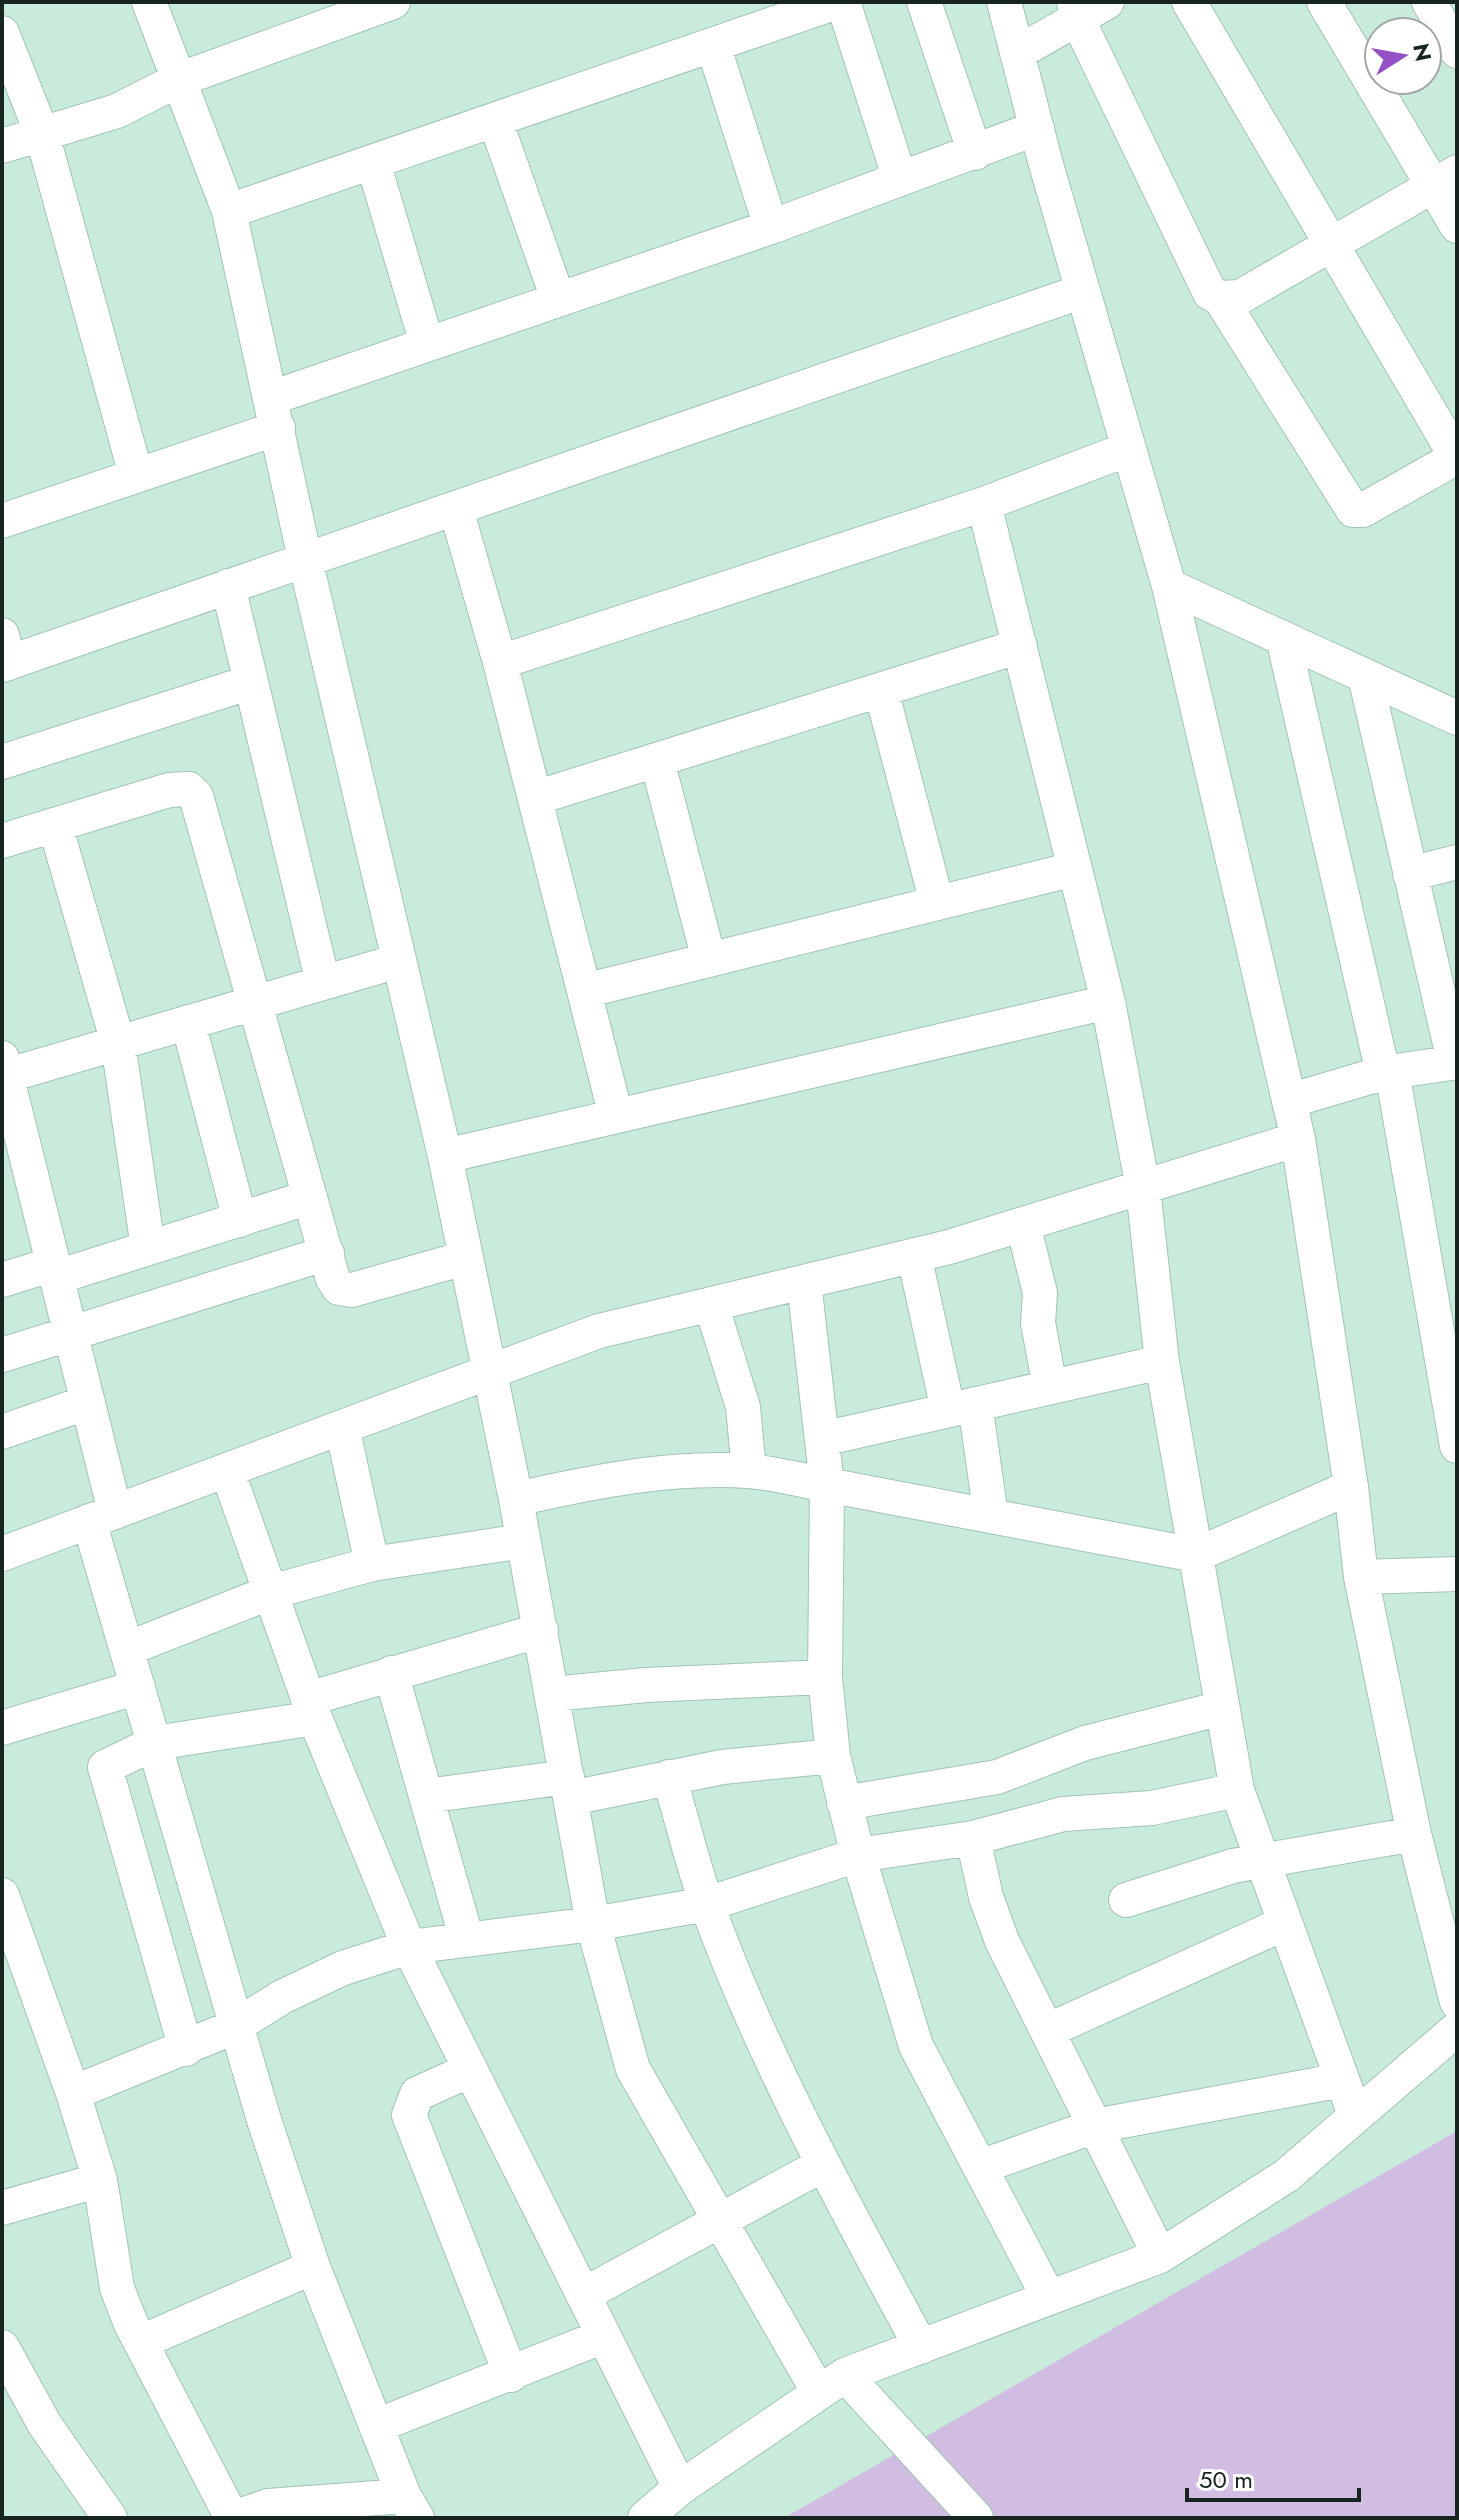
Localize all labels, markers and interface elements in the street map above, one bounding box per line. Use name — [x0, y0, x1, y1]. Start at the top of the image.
north arrow — [1363, 16, 1443, 96]
text: N — [1405, 41, 1440, 64]
scale bar — [1187, 2452, 1359, 2502]
text: 50 m — [1199, 2462, 1253, 2497]

